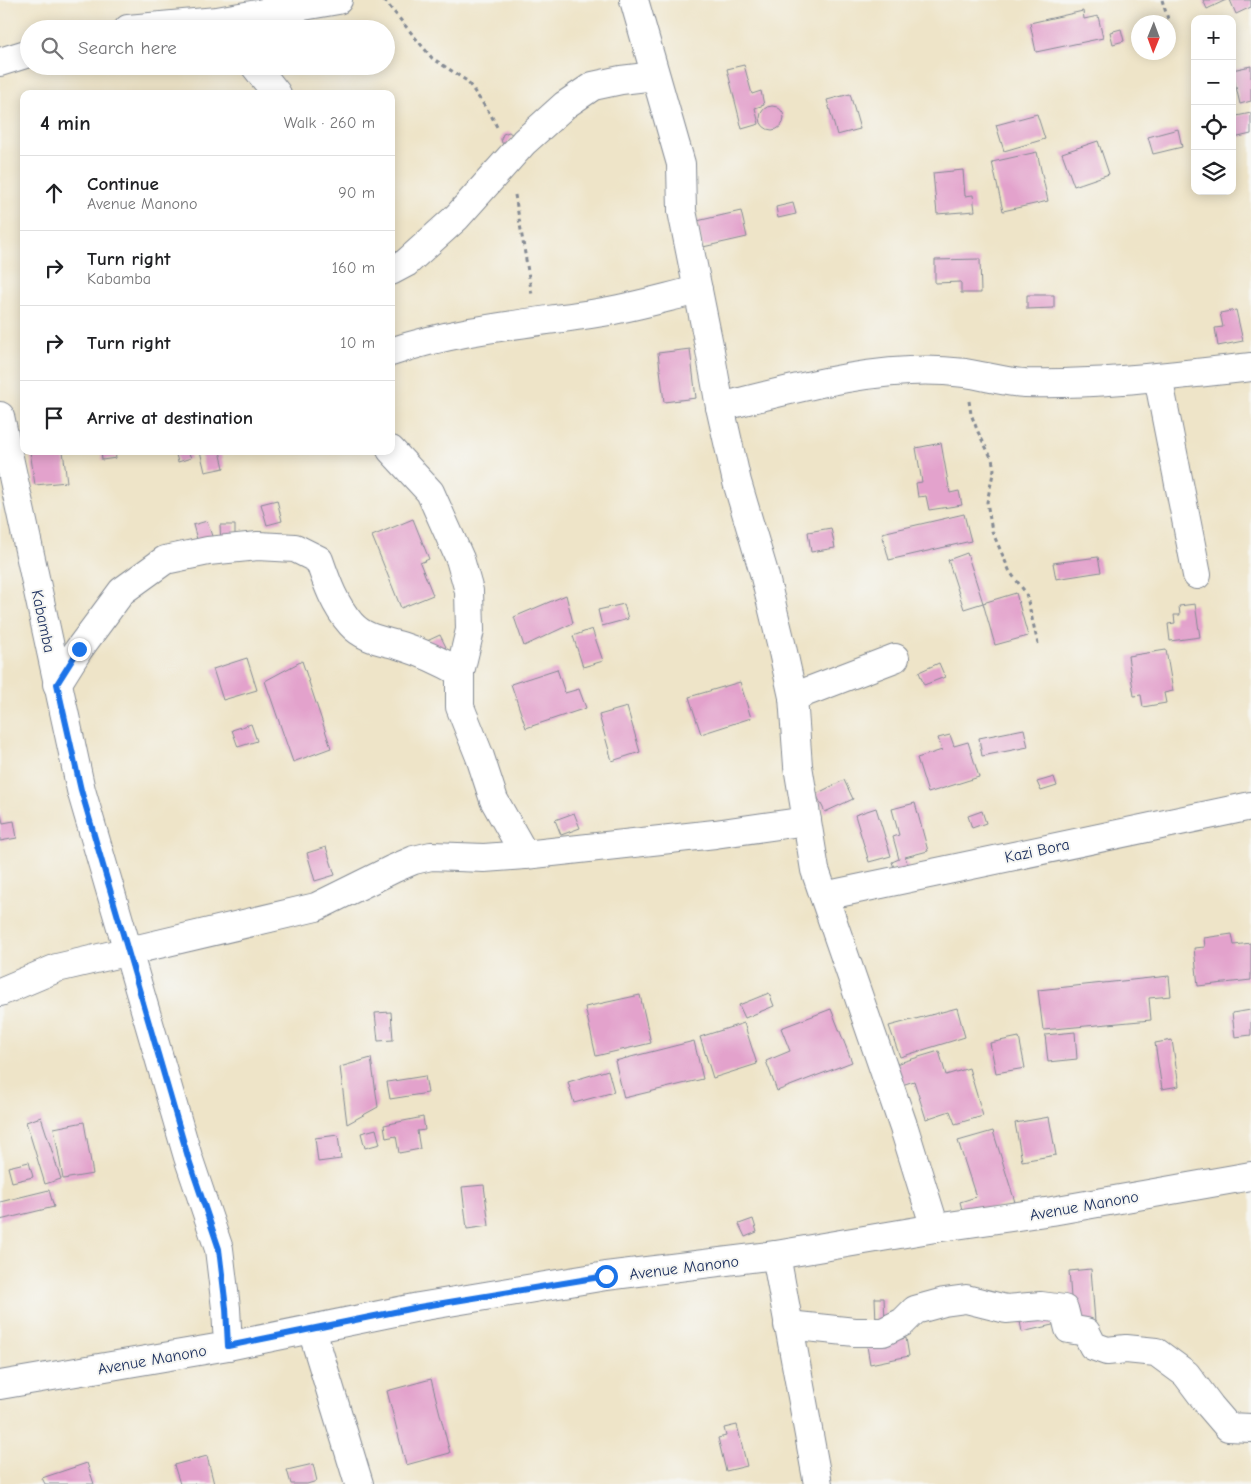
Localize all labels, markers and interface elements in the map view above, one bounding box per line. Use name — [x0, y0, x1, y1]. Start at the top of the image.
north arrow — [1131, 15, 1176, 60]
map controls — [1191, 15, 1236, 195]
button: + — [1191, 15, 1236, 60]
search box — [20, 20, 395, 75]
icon: search — [38, 34, 66, 62]
text: Search here — [78, 37, 177, 59]
button: − — [1191, 60, 1236, 105]
button: locate — [1191, 105, 1236, 150]
text: 4 min — [40, 111, 91, 135]
text: Walk · 260 m — [284, 114, 375, 132]
button: layers — [1191, 150, 1236, 195]
text: Continue — [87, 173, 159, 195]
icon: ahead — [40, 179, 68, 207]
text: 90 m — [338, 184, 375, 202]
text: Avenue Manono — [87, 195, 197, 213]
text: Turn right — [87, 248, 171, 270]
icon: right — [40, 254, 68, 282]
text: 160 m — [332, 259, 375, 277]
text: Kabamba — [87, 270, 151, 288]
icon: right — [40, 329, 68, 357]
text: Turn right — [87, 332, 171, 354]
text: 10 m — [340, 334, 375, 352]
icon: arrive — [40, 404, 68, 432]
text: Arrive at destination — [87, 407, 253, 429]
street label: Kabamba — [28, 588, 58, 654]
route end — [68, 638, 91, 661]
street label: Kazi Bora — [1003, 835, 1071, 867]
street label: Avenue Manono — [1028, 1188, 1140, 1224]
street label: Avenue Manono — [628, 1252, 740, 1284]
route start — [595, 1265, 618, 1288]
street label: Avenue Manono — [96, 1342, 208, 1378]

